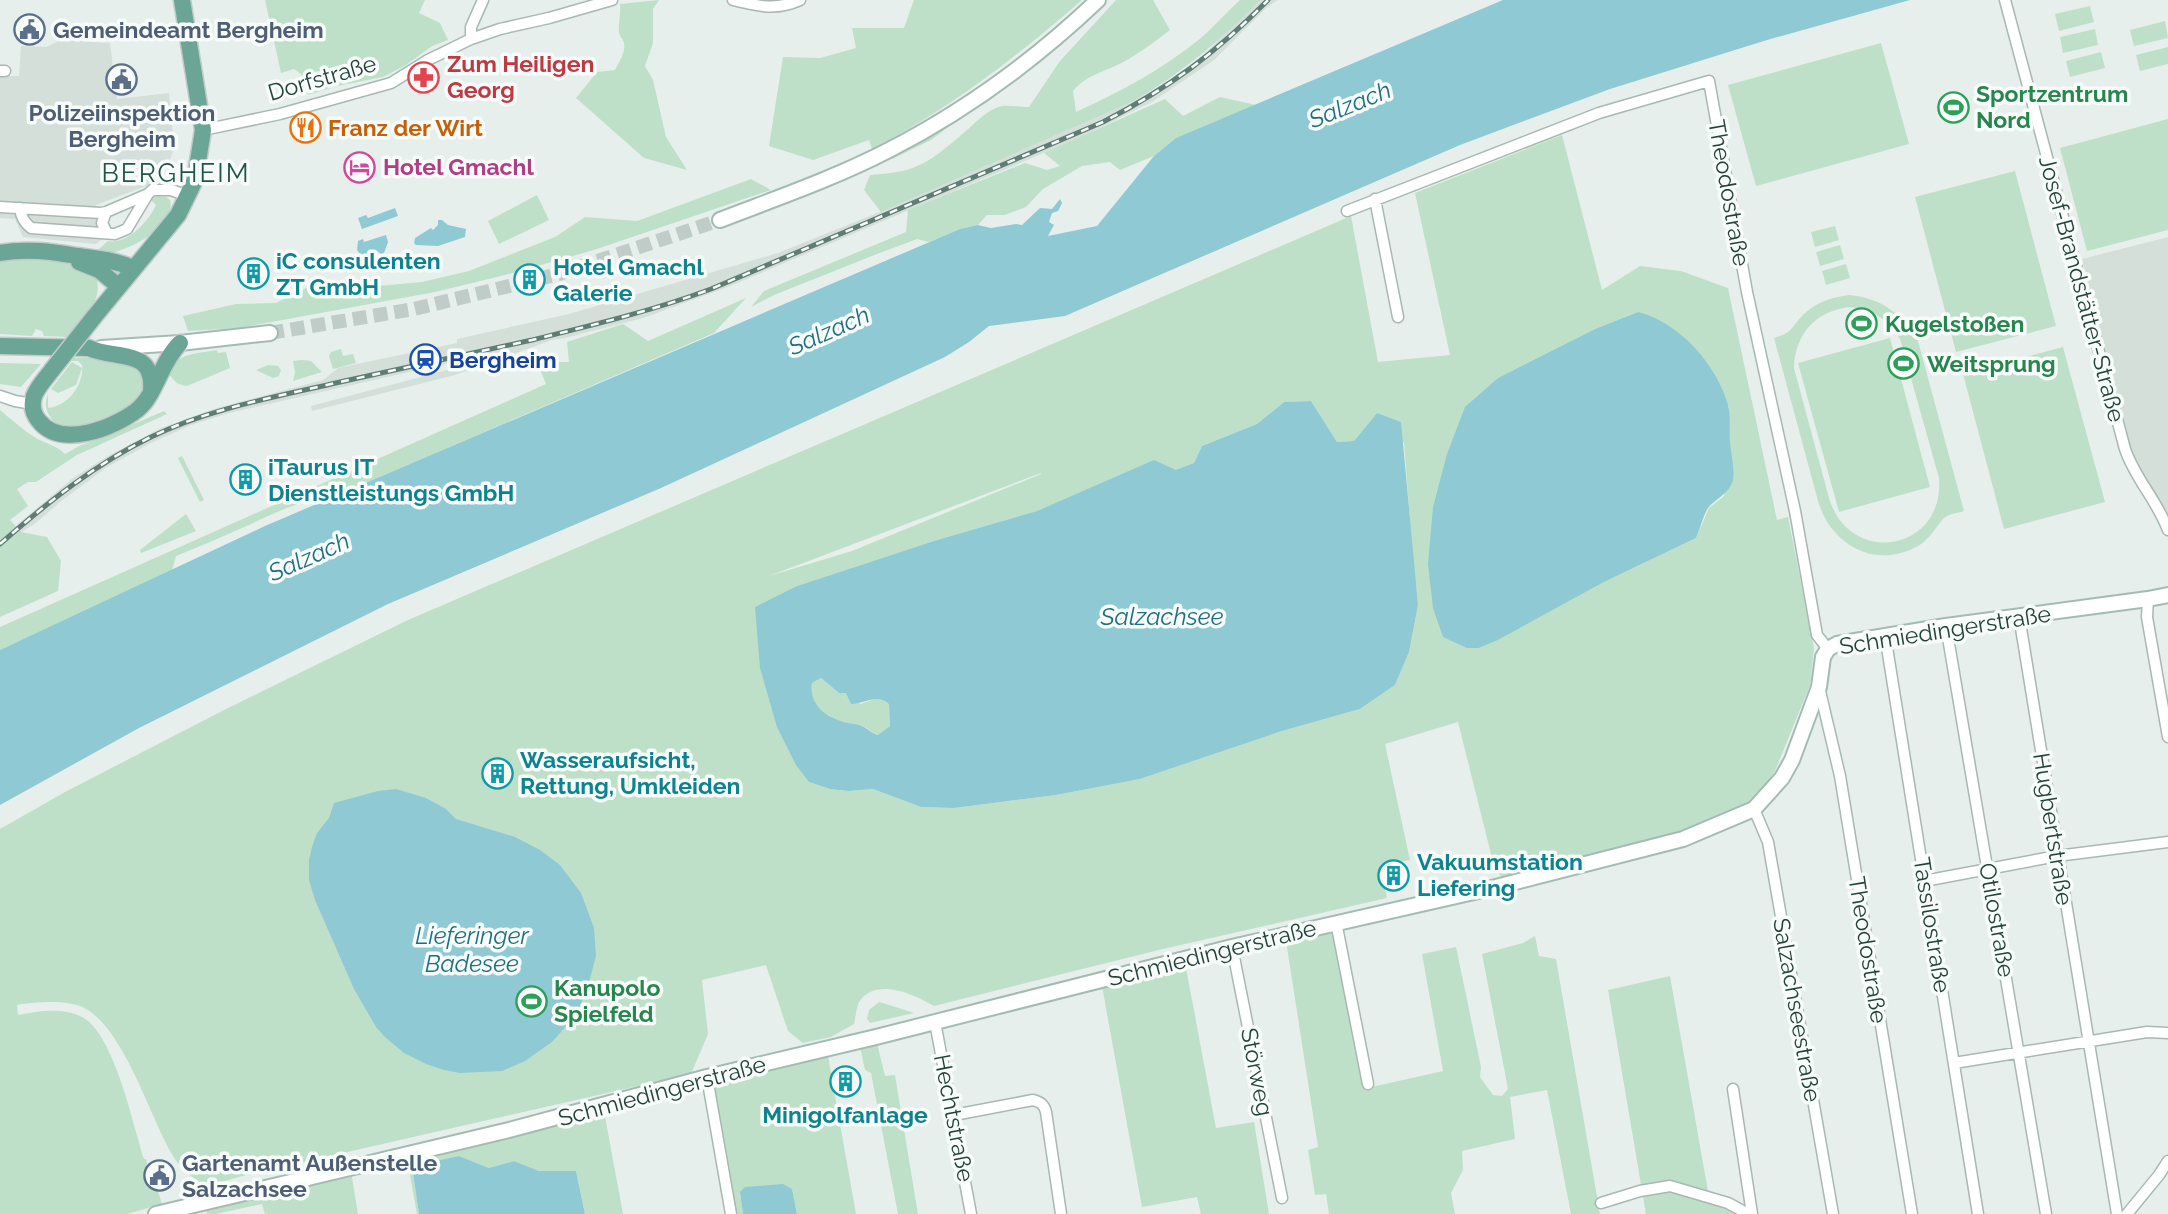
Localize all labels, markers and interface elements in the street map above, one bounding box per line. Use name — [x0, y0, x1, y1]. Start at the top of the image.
public building icon: Gemeindeamt Bergheim — [13, 13, 47, 47]
place label: Gemeindeamt Bergheim — [53, 16, 324, 43]
street label: Dorfstraße — [265, 49, 379, 106]
place label: Zum Heiligen Georg — [447, 50, 594, 103]
pharmacy icon: Zum Heiligen Georg — [407, 60, 441, 94]
public building icon: Polizeiinspektion Bergheim — [105, 62, 139, 96]
water label: Salzach — [1304, 75, 1395, 134]
place label: Sportzentrum Nord — [1976, 80, 2128, 133]
sports icon: Sportzentrum Nord — [1936, 90, 1970, 124]
place label: Polizeiinspektion Bergheim — [29, 99, 215, 152]
restaurant icon: Franz der Wirt — [288, 111, 322, 145]
place label: Franz der Wirt — [328, 114, 483, 141]
street label: Theodostraße — [1703, 118, 1756, 268]
hotel icon: Hotel Gmachl — [343, 150, 377, 184]
place label: Hotel Gmachl — [383, 153, 534, 180]
street label: Josef-Brandstätter-Straße — [2034, 153, 2131, 425]
district label: BERGHEIM — [101, 158, 251, 188]
place label: iC consulenten ZT GmbH — [276, 247, 441, 300]
place label: Hotel Gmachl Galerie — [553, 253, 704, 306]
building icon: iC consulenten ZT GmbH — [236, 257, 270, 291]
building icon: Hotel Gmachl Galerie — [513, 263, 547, 297]
water label: Salzach — [783, 300, 874, 362]
sports icon: Kugelstoßen — [1845, 307, 1879, 341]
place label: Kugelstoßen — [1885, 310, 2024, 337]
station icon: Bergheim — [409, 343, 443, 377]
place label: Bergheim — [449, 346, 557, 373]
sports icon: Weitsprung — [1887, 347, 1921, 381]
place label: Weitsprung — [1927, 350, 2056, 377]
place label: iTaurus IT Dienstleistungs GmbH — [268, 453, 514, 506]
building icon: iTaurus IT Dienstleistungs GmbH — [228, 463, 262, 497]
water label: Salzach — [263, 526, 354, 588]
street label: Schmiedingerstraße — [1837, 599, 2053, 660]
water label: Salzachsee — [1099, 602, 1224, 631]
place label: Wasseraufsicht, Rettung, Umkleiden — [520, 746, 740, 799]
street label: Hugbertstraße — [2028, 751, 2079, 907]
building icon: Wasseraufsicht, Rettung, Umkleiden — [480, 756, 514, 790]
place label: Vakuumstation Liefering — [1417, 848, 1583, 901]
street label: Tassilostraße — [1908, 855, 1957, 995]
building icon: Vakuumstation Liefering — [1377, 858, 1411, 892]
street label: Otilostraße — [1974, 861, 2021, 979]
street label: Theodostraße — [1844, 875, 1893, 1025]
street label: Schmiedingerstraße — [1105, 914, 1319, 991]
street label: Salzachseestraße — [1768, 916, 1827, 1104]
water label: Lieferinger Badesee — [415, 921, 530, 978]
place label: Kanupolo Spielfeld — [554, 974, 660, 1027]
sports icon: Kanupolo Spielfeld — [514, 984, 548, 1018]
street label: Störweg — [1236, 1026, 1279, 1118]
street label: Schmiedingerstraße — [555, 1050, 769, 1131]
street label: Hechtstraße — [929, 1052, 980, 1184]
building icon: Minigolfanlage — [828, 1064, 862, 1098]
place label: Minigolfanlage — [762, 1101, 928, 1128]
place label: Gartenamt Außenstelle Salzachsee — [182, 1149, 438, 1202]
public building icon: Gartenamt Außenstelle Salzachsee — [142, 1159, 176, 1193]

